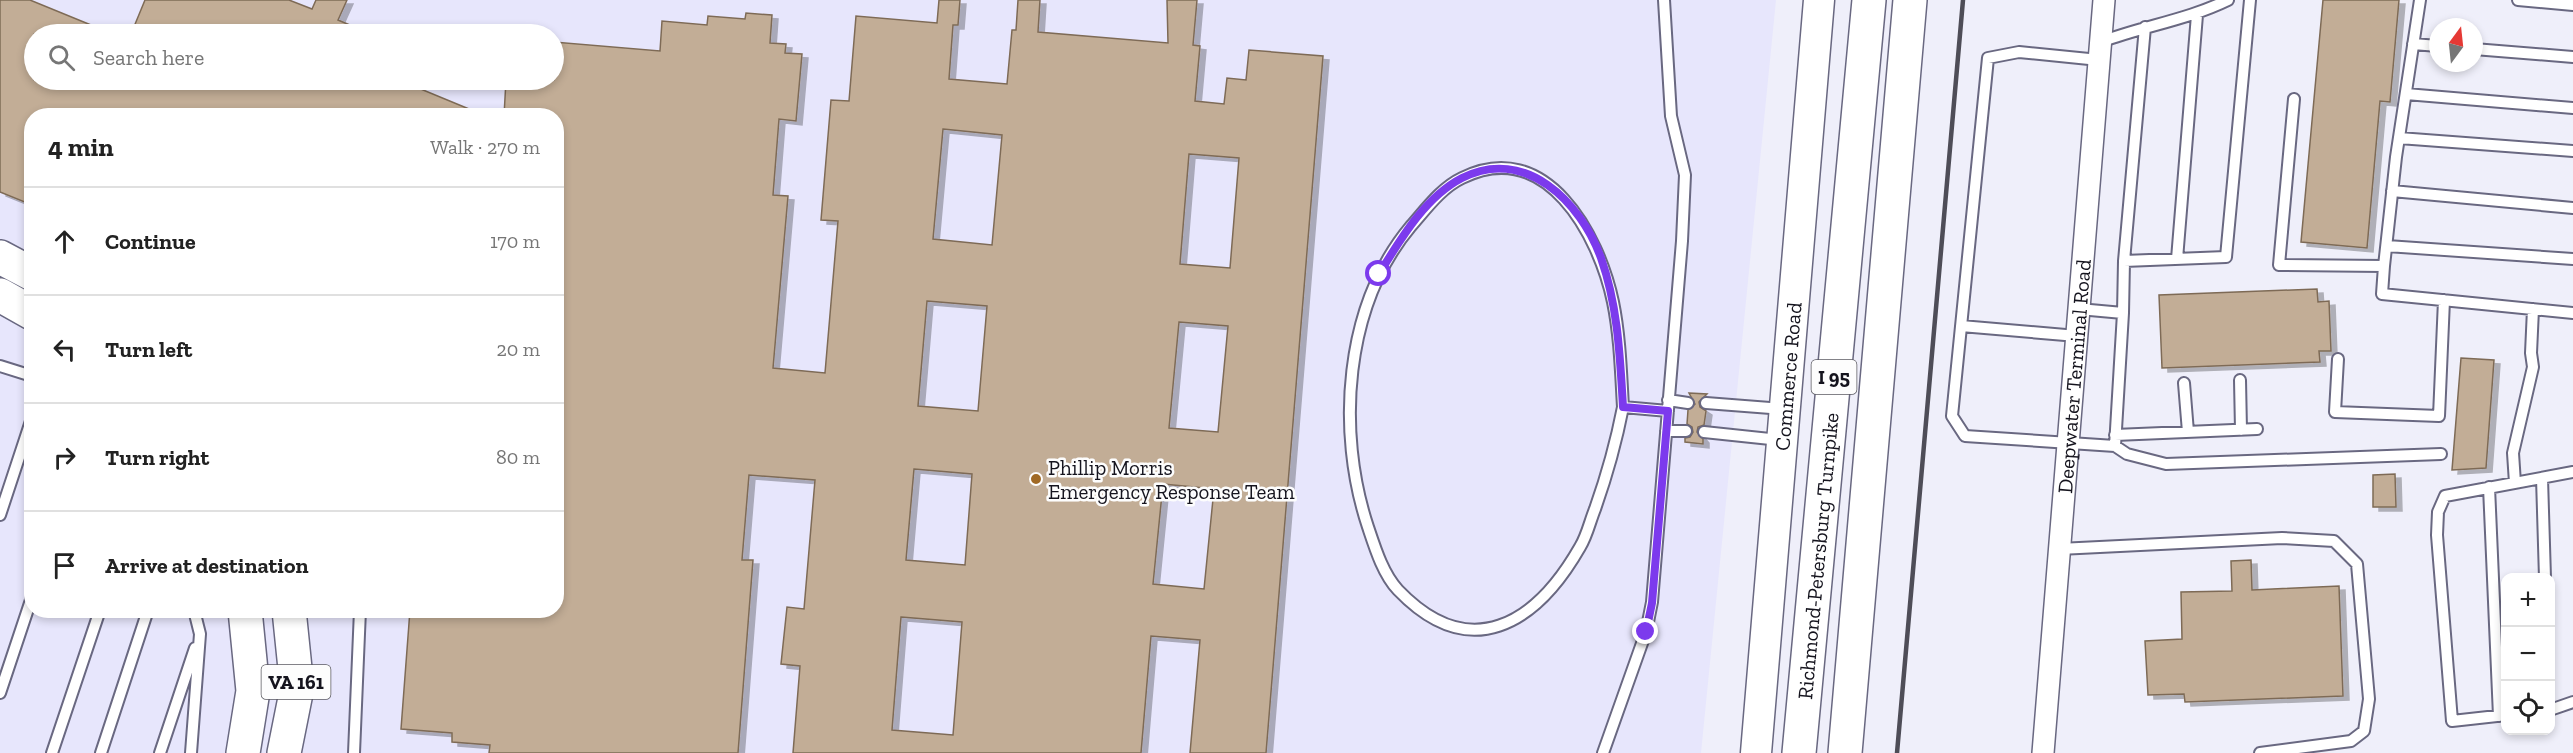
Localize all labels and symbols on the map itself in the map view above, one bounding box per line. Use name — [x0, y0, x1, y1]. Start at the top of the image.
north arrow — [2429, 18, 2483, 72]
street label: Deepwater Terminal Road — [2052, 258, 2096, 494]
route start — [1365, 260, 1391, 286]
street label: Commerce Road — [1769, 301, 1806, 452]
road number: I 95 — [1812, 360, 1856, 394]
street label: Richmond-Petersburg Turnpike — [1792, 411, 1843, 700]
place label: Phillip Morris Emergency Response Team — [1048, 455, 1295, 504]
marker: Phillip Morris Emergency Response Team — [1029, 472, 1043, 486]
route end — [1632, 618, 1658, 644]
road number: VA 161 — [262, 665, 330, 699]

